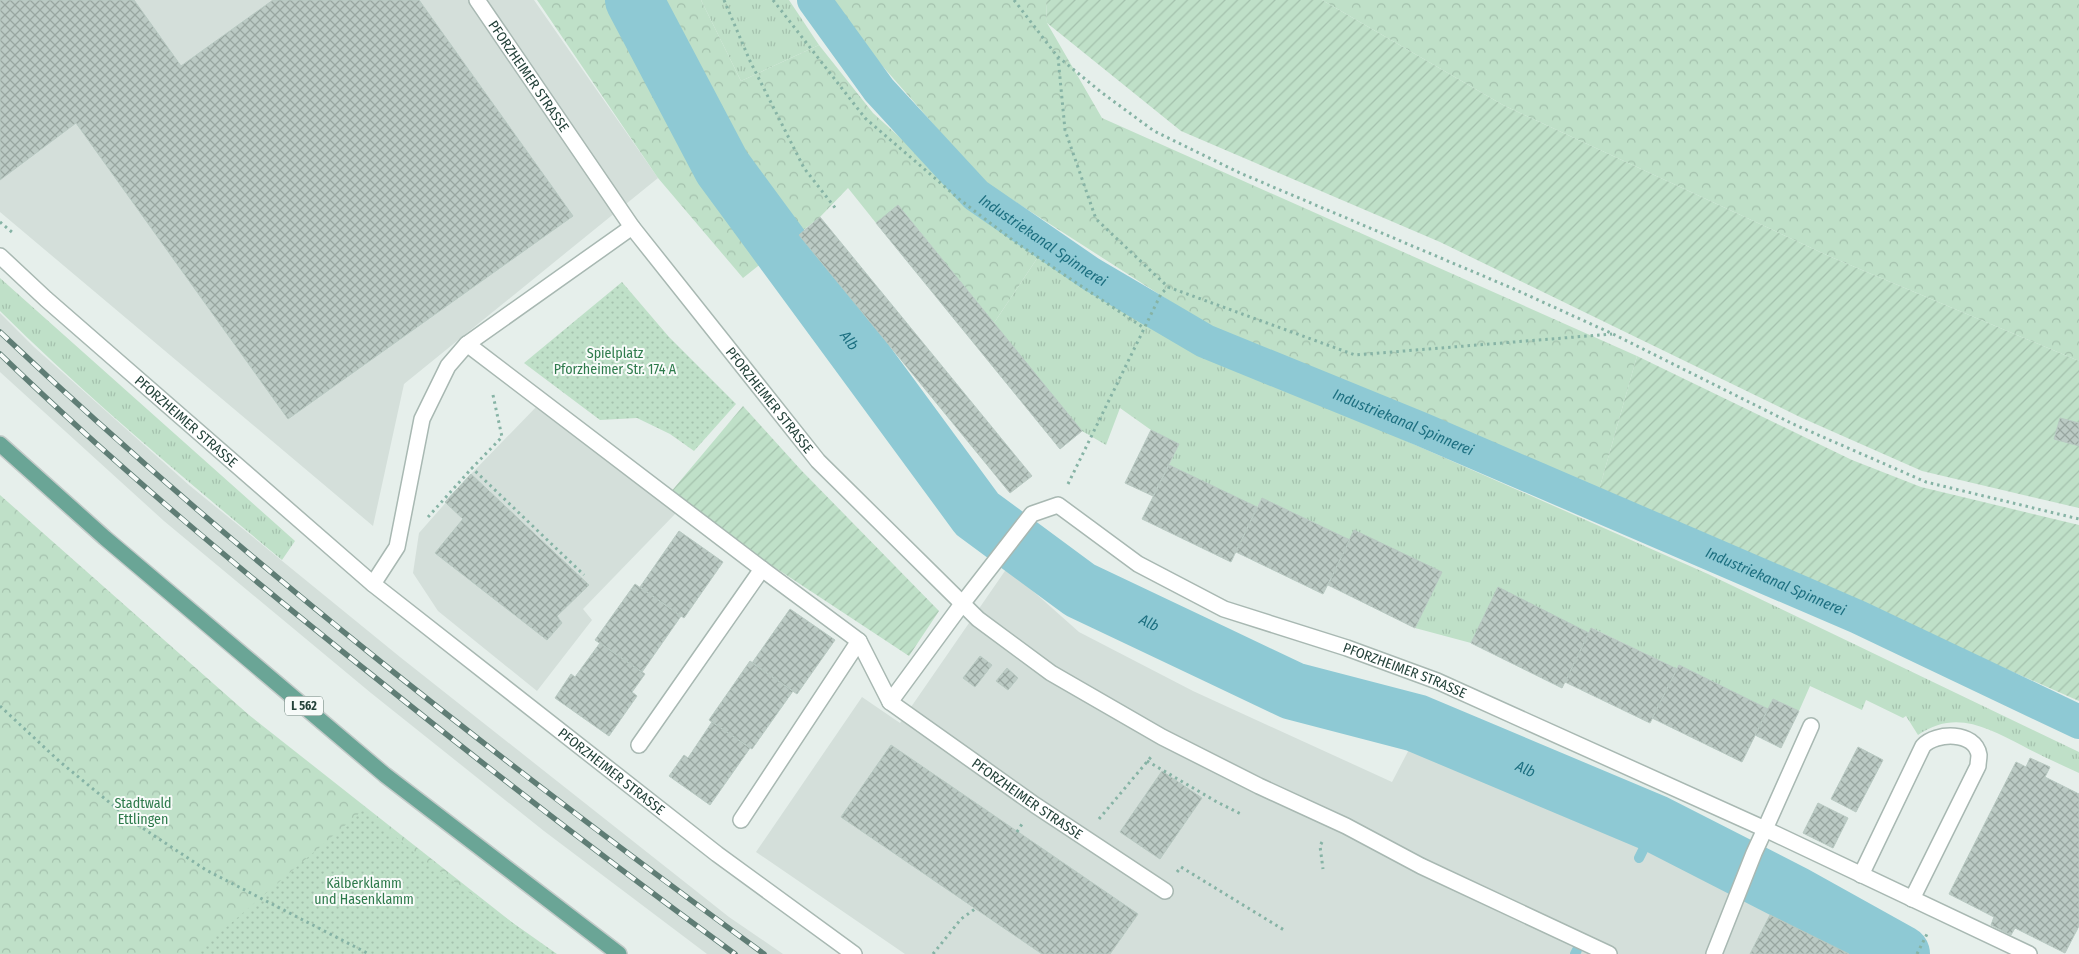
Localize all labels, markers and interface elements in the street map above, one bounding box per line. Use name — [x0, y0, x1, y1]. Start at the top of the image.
street label: PFORZHEIMER STRASSE — [485, 17, 573, 135]
water label: Industriekanal Spinnerei — [976, 191, 1110, 290]
water label: Alb — [836, 326, 863, 354]
street label: PFORZHEIMER STRASSE — [722, 344, 817, 457]
park label: Spielplatz Pforzheimer Str. 174 A — [554, 345, 677, 378]
street label: PFORZHEIMER STRASSE — [131, 372, 241, 471]
water label: Industriekanal Spinnerei — [1330, 385, 1477, 460]
water label: Industriekanal Spinnerei — [1703, 544, 1849, 620]
water label: Alb — [1136, 610, 1162, 635]
street label: PFORZHEIMER STRASSE — [1341, 639, 1470, 702]
road number: L 562 — [285, 696, 323, 716]
street label: PFORZHEIMER STRASSE — [555, 724, 669, 819]
street label: PFORZHEIMER STRASSE — [969, 754, 1086, 843]
water label: Alb — [1512, 757, 1538, 781]
park label: Stadtwald Ettlingen — [114, 795, 172, 828]
park label: Kälberklamm und Hasenklamm — [314, 875, 414, 908]

